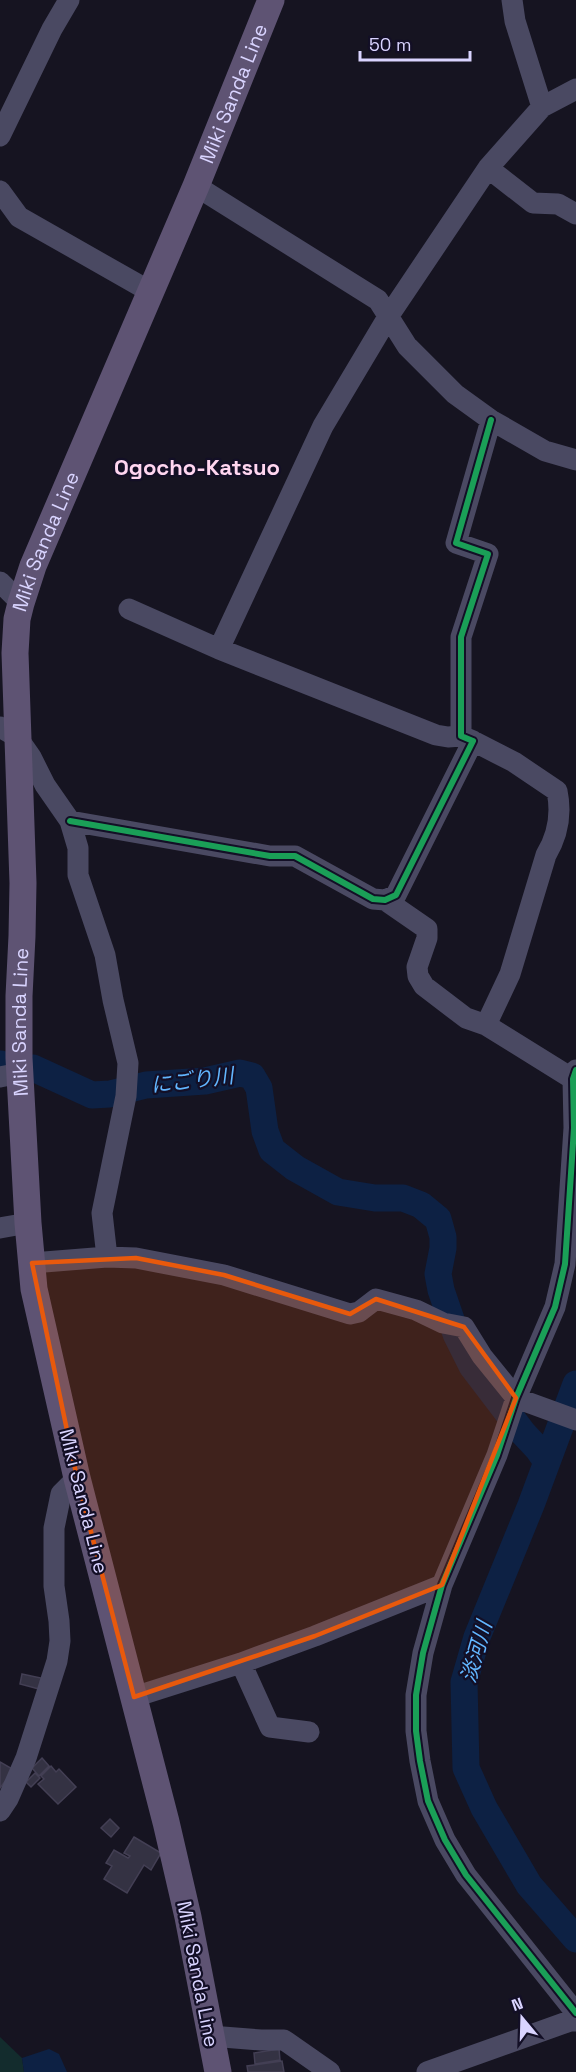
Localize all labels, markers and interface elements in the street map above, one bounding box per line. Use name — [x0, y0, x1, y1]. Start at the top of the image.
street label: Miki Sanda Line — [193, 20, 273, 167]
scale bar — [360, 24, 470, 62]
text: 50 m — [369, 33, 411, 56]
district label: Ogocho-Katsuo — [114, 453, 280, 481]
street label: Miki Sanda Line — [6, 468, 85, 615]
street label: Miki Sanda Line — [6, 947, 34, 1097]
water label: にごり川 — [149, 1061, 237, 1098]
street label: Miki Sanda Line — [53, 1426, 115, 1576]
water label: 淡河川 — [454, 1616, 498, 1686]
street label: Miki Sanda Line — [171, 1899, 225, 2049]
north arrow — [492, 1988, 552, 2048]
text: N — [509, 1993, 526, 2016]

